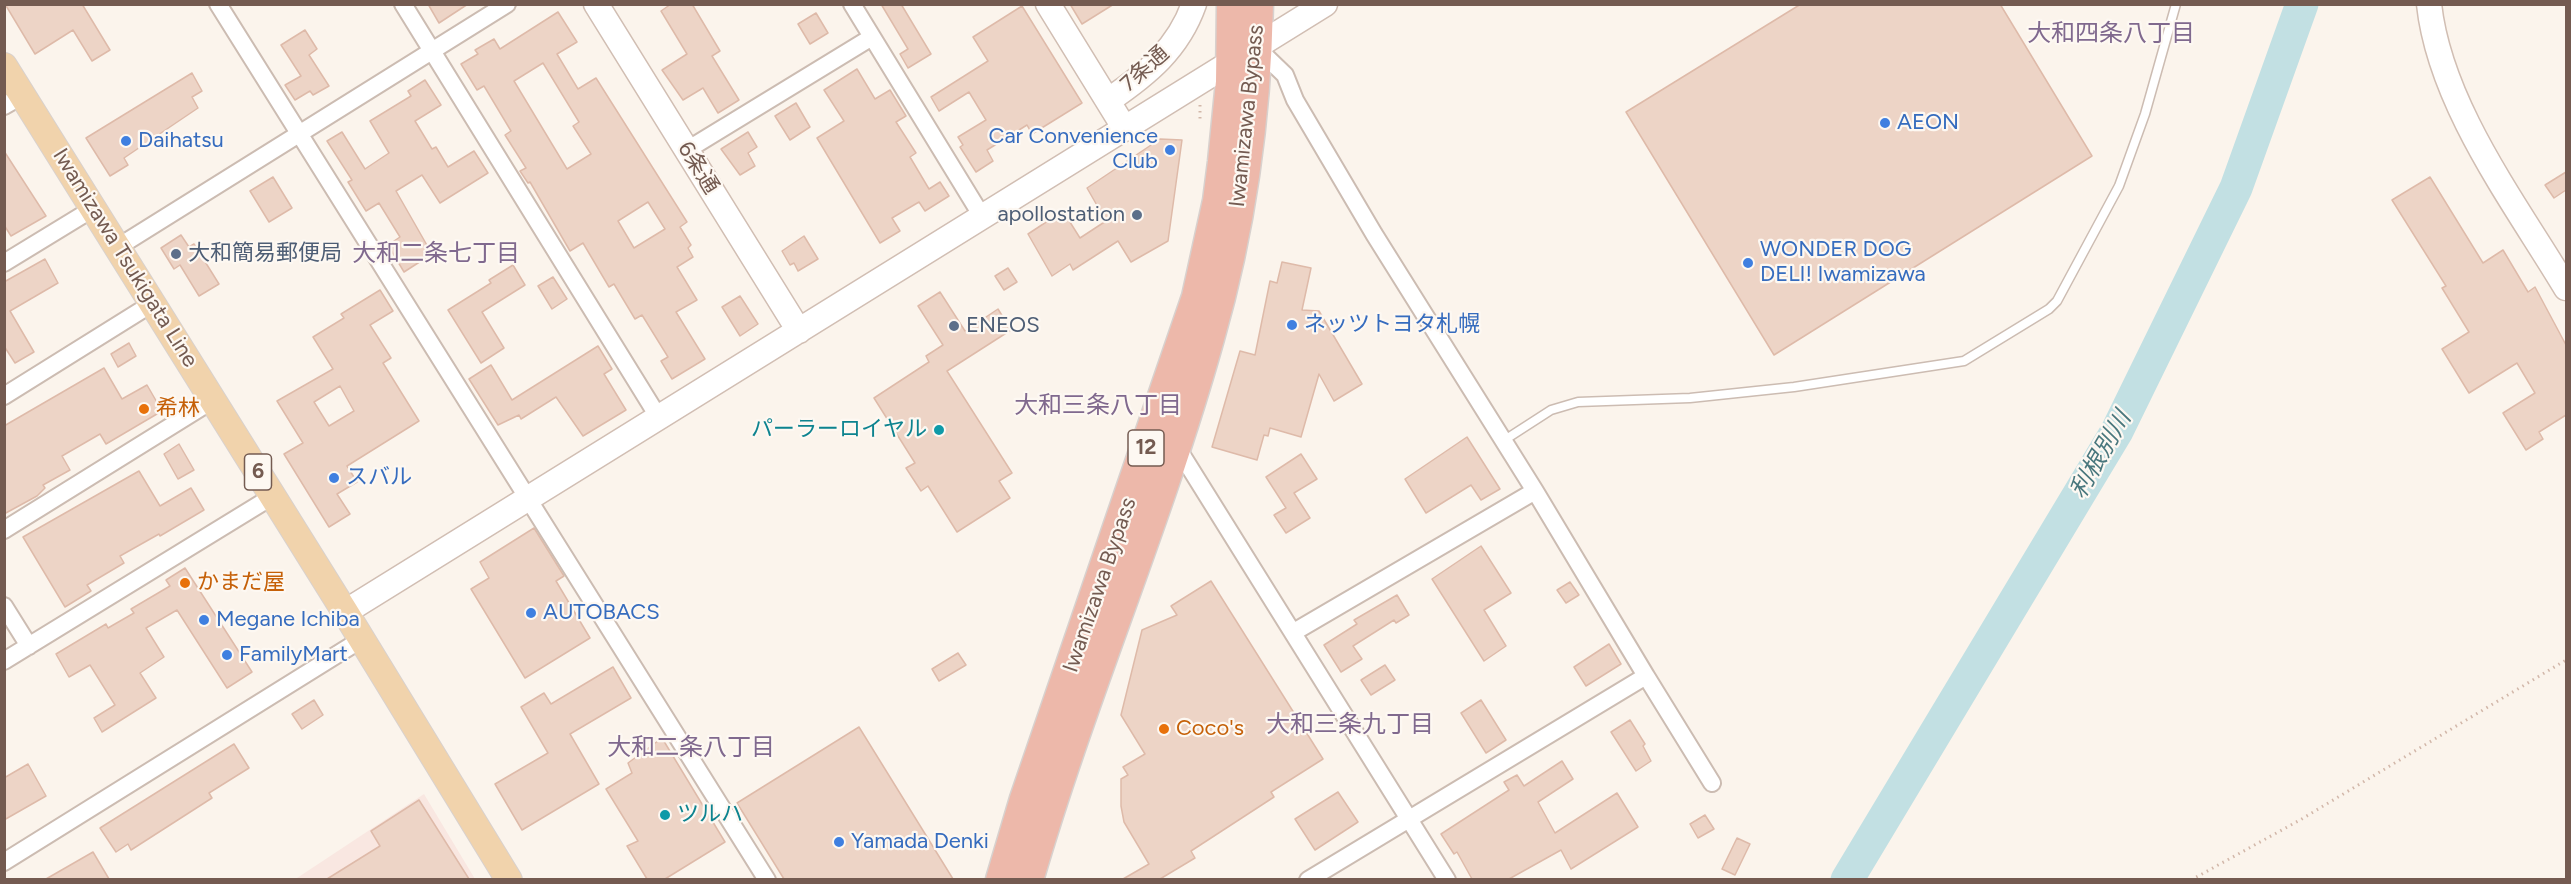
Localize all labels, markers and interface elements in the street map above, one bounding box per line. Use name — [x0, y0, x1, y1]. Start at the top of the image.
district label: 大和四条八丁目 — [2027, 20, 2195, 48]
street label: Iwamizawa Bypass — [1224, 24, 1270, 208]
street label: 7条通 — [1115, 41, 1175, 97]
place label: AEON — [1897, 110, 1959, 136]
marker: AEON — [1878, 116, 1892, 130]
place label: Car Convenience Club — [989, 124, 1158, 176]
place label: Daihatsu — [138, 128, 224, 154]
marker: Daihatsu — [119, 134, 133, 148]
street label: 6条通 — [672, 137, 724, 199]
marker: Car Convenience Club — [1163, 143, 1177, 157]
street label: Iwamizawa Tsukigata Line — [47, 144, 203, 372]
place label: apollostation — [997, 202, 1125, 228]
marker: apollostation — [1130, 208, 1144, 222]
place label: WONDER DOG DELI! Iwamizawa — [1760, 237, 1926, 288]
district label: 大和二条七丁目 — [352, 240, 520, 268]
place label: 大和簡易郵便局 — [188, 241, 342, 267]
marker: 大和簡易郵便局 — [169, 247, 183, 261]
marker: WONDER DOG DELI! Iwamizawa — [1741, 256, 1755, 270]
place label: ネッツトヨタ札幌 — [1304, 312, 1480, 338]
place label: ENEOS — [966, 313, 1040, 339]
marker: ネッツトヨタ札幌 — [1285, 318, 1299, 332]
marker: ENEOS — [947, 319, 961, 333]
district label: 大和三条八丁目 — [1014, 392, 1182, 420]
place label: 希林 — [156, 396, 200, 422]
marker: 希林 — [137, 402, 151, 416]
water label: 利根別川 — [2065, 406, 2137, 504]
place label: パーラーロイヤル — [751, 417, 927, 443]
marker: パーラーロイヤル — [932, 423, 946, 437]
road number: 12 — [1128, 430, 1164, 466]
road number: 6 — [244, 454, 272, 490]
place label: スバル — [346, 465, 412, 491]
marker: スバル — [327, 471, 341, 485]
street label: Iwamizawa Bypass — [1058, 494, 1142, 676]
place label: かまだ屋 — [197, 570, 285, 596]
marker: かまだ屋 — [178, 576, 192, 590]
place label: AUTOBACS — [543, 600, 660, 626]
marker: AUTOBACS — [524, 606, 538, 620]
place label: Megane Ichiba — [216, 607, 360, 633]
marker: Megane Ichiba — [197, 613, 211, 627]
place label: FamilyMart — [239, 642, 348, 668]
marker: FamilyMart — [220, 648, 234, 662]
district label: 大和三条九丁目 — [1266, 711, 1434, 739]
place label: Coco's — [1176, 716, 1244, 742]
marker: Coco's — [1157, 722, 1171, 736]
district label: 大和二条八丁目 — [607, 734, 775, 762]
place label: ツルハ — [677, 802, 743, 828]
marker: ツルハ — [658, 808, 672, 822]
place label: Yamada Denki — [851, 829, 989, 855]
marker: Yamada Denki — [832, 835, 846, 849]

